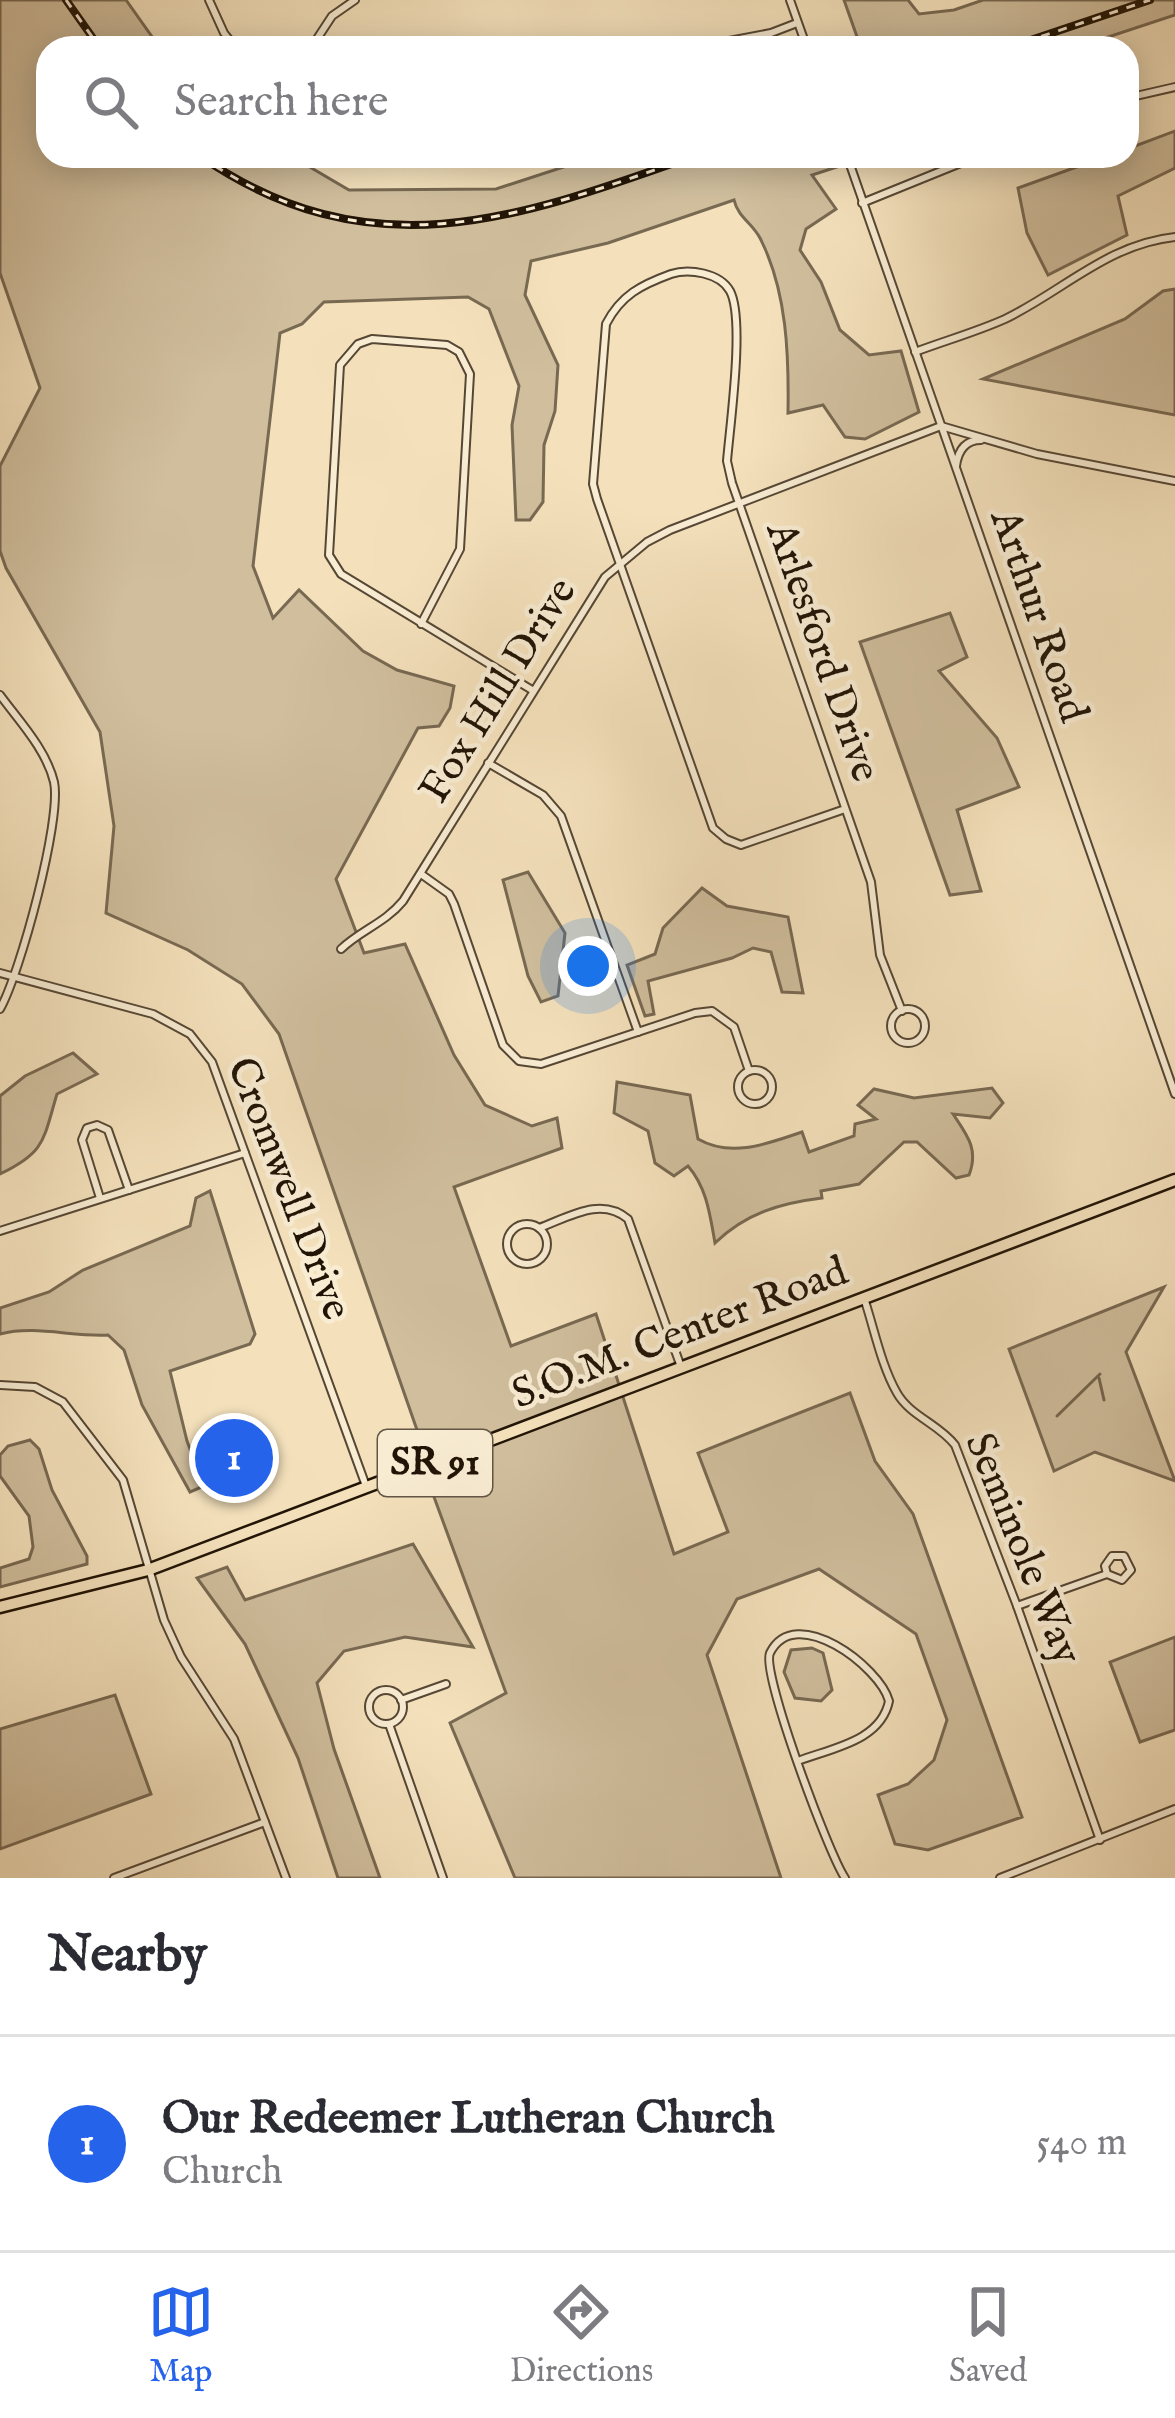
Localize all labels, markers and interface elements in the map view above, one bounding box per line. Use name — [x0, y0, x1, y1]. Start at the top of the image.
search box — [36, 36, 1139, 168]
icon: search — [78, 69, 144, 135]
text: Search here — [174, 74, 388, 131]
street label: Arthur Road — [977, 502, 1099, 730]
street label: Arlesford Drive — [752, 514, 891, 789]
street label: Fox Hill Drive — [409, 569, 589, 813]
your location — [558, 936, 618, 996]
street label: Cromwell Drive — [214, 1050, 362, 1328]
street label: S.O.M. Center Road — [505, 1245, 856, 1422]
pin: 1 — [195, 1413, 273, 1503]
street label: Seminole Way — [952, 1426, 1093, 1673]
road number: SR 91 — [378, 1430, 492, 1496]
text: Nearby — [48, 1924, 207, 1989]
text: Our Redeemer Lutheran Church — [162, 2091, 775, 2148]
text: 1 — [80, 2119, 94, 2168]
text: 540 m — [1036, 2119, 1127, 2168]
text: Church — [162, 2148, 282, 2197]
tab: Map — [148, 2279, 214, 2393]
tab: Directions — [510, 2279, 653, 2393]
tab: Saved — [949, 2279, 1027, 2393]

